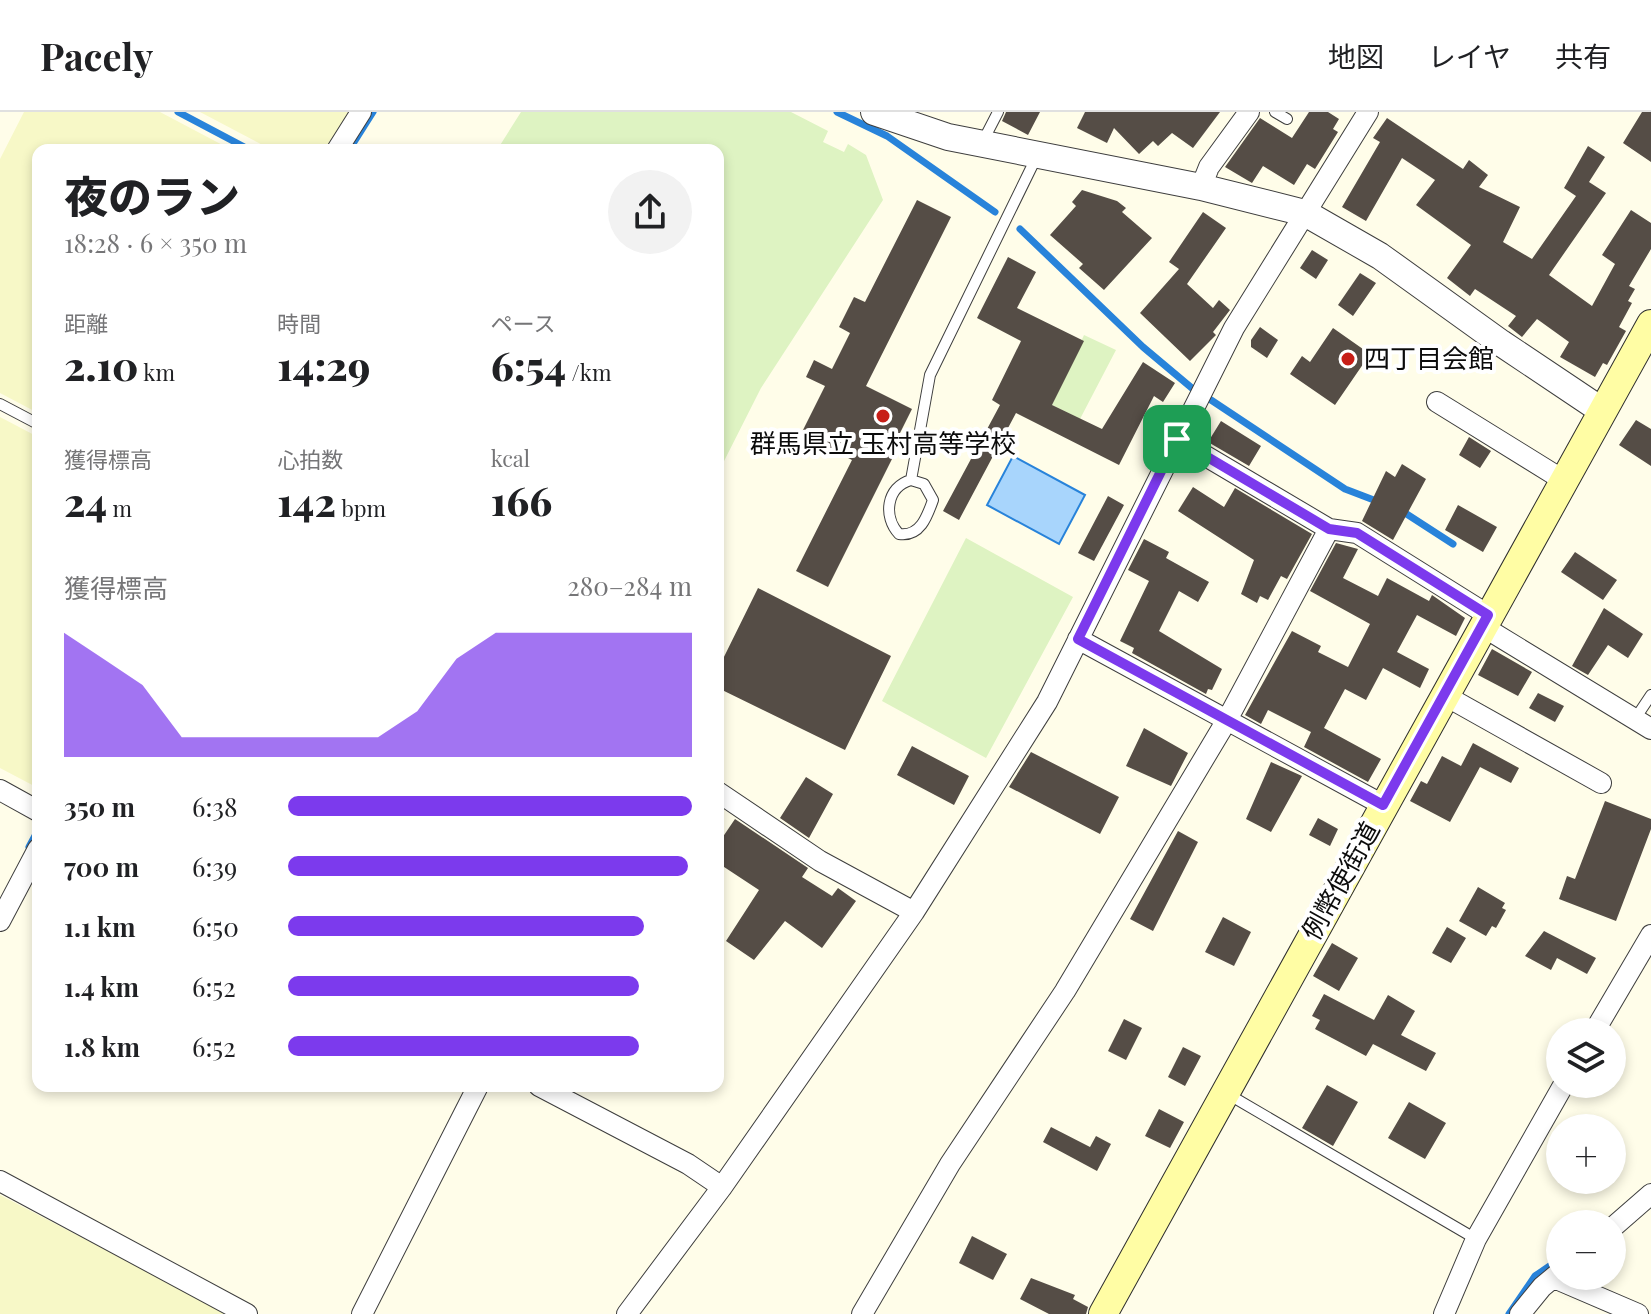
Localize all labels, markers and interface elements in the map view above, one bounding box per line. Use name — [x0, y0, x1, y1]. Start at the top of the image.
text: Pacely — [40, 30, 153, 81]
text: 地図 — [1328, 37, 1384, 74]
text: レイヤ — [1428, 37, 1511, 74]
text: 共有 — [1555, 37, 1611, 74]
text: 夜のラン — [64, 165, 240, 224]
button: share — [608, 170, 692, 254]
text: 18:28 · 6 × 350 m — [64, 225, 247, 260]
text: 距離 — [64, 308, 108, 338]
text: 時間 — [277, 308, 321, 338]
text: ペース — [491, 308, 556, 338]
text: 2.10 — [64, 338, 138, 391]
text: 14:29 — [277, 338, 371, 391]
text: 6:54 — [491, 338, 566, 391]
place label: 四丁目会館 — [1364, 340, 1494, 375]
marker: 四丁目会館 — [1339, 350, 1357, 368]
text: km — [138, 357, 175, 387]
text: /km — [566, 357, 611, 387]
pin — [1143, 405, 1211, 473]
marker: 群馬県立 玉村高等学校 — [874, 407, 892, 425]
icon: arrive — [1155, 417, 1199, 461]
place label: 群馬県立 玉村高等学校 — [750, 425, 1016, 460]
text: kcal — [491, 443, 530, 473]
text: 獲得標高 — [64, 444, 152, 474]
text: 心拍数 — [277, 444, 343, 474]
text: 166 — [491, 473, 552, 526]
text: 24 — [64, 474, 107, 527]
text: 142 — [277, 474, 336, 527]
text: m — [107, 493, 132, 523]
text: bpm — [336, 493, 386, 523]
text: 280–284 m — [567, 568, 692, 603]
text: 獲得標高 — [64, 570, 168, 605]
text: 350 m — [64, 789, 135, 824]
text: 6:38 — [192, 789, 238, 824]
street label: 例幣使街道 — [1293, 815, 1387, 946]
text: 700 m — [64, 849, 139, 884]
text: 6:39 — [192, 849, 237, 884]
text: 1.1 km — [64, 909, 135, 944]
text: 6:50 — [192, 909, 239, 944]
text: 1.4 km — [64, 969, 139, 1004]
text: 6:52 — [192, 969, 236, 1004]
map controls — [1546, 1018, 1626, 1290]
button: layers — [1546, 1018, 1626, 1098]
text: 1.8 km — [64, 1029, 140, 1064]
text: 6:52 — [192, 1029, 236, 1064]
button: + — [1546, 1114, 1626, 1194]
button: − — [1546, 1210, 1626, 1290]

